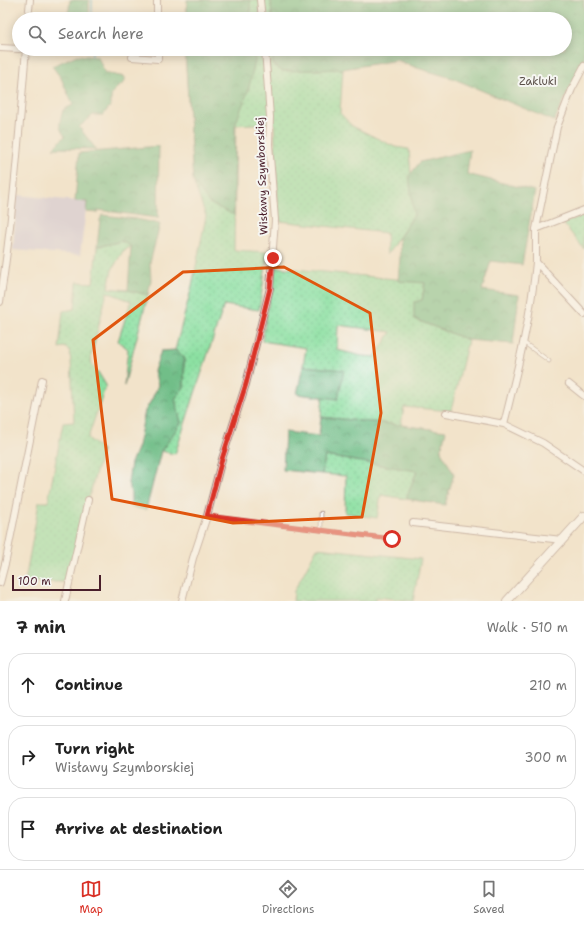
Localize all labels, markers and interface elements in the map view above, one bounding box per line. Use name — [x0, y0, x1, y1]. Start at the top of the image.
search box — [12, 12, 572, 56]
icon: search — [26, 23, 48, 45]
text: Search here — [58, 24, 144, 44]
park label: Zakluki — [519, 74, 557, 89]
street label: Wisławy Szymborskiej — [252, 117, 272, 235]
route end — [264, 249, 282, 267]
route start — [383, 530, 401, 548]
scale bar — [12, 573, 101, 592]
text: 100 m — [18, 574, 51, 589]
text: 7 min — [16, 616, 66, 638]
text: Walk · 510 m — [487, 619, 568, 636]
icon: ahead — [17, 674, 39, 696]
text: Continue — [55, 675, 123, 695]
text: 210 m — [529, 677, 567, 694]
text: Turn right — [55, 739, 135, 759]
icon: right — [17, 746, 39, 768]
text: 300 m — [524, 749, 567, 766]
text: Wisławy Szymborskiej — [55, 759, 194, 776]
icon: arrive — [17, 818, 39, 840]
text: Arrive at destination — [55, 819, 223, 839]
tab: Map — [79, 878, 103, 917]
tab: Directions — [262, 878, 314, 917]
tab: Saved — [473, 878, 505, 917]

